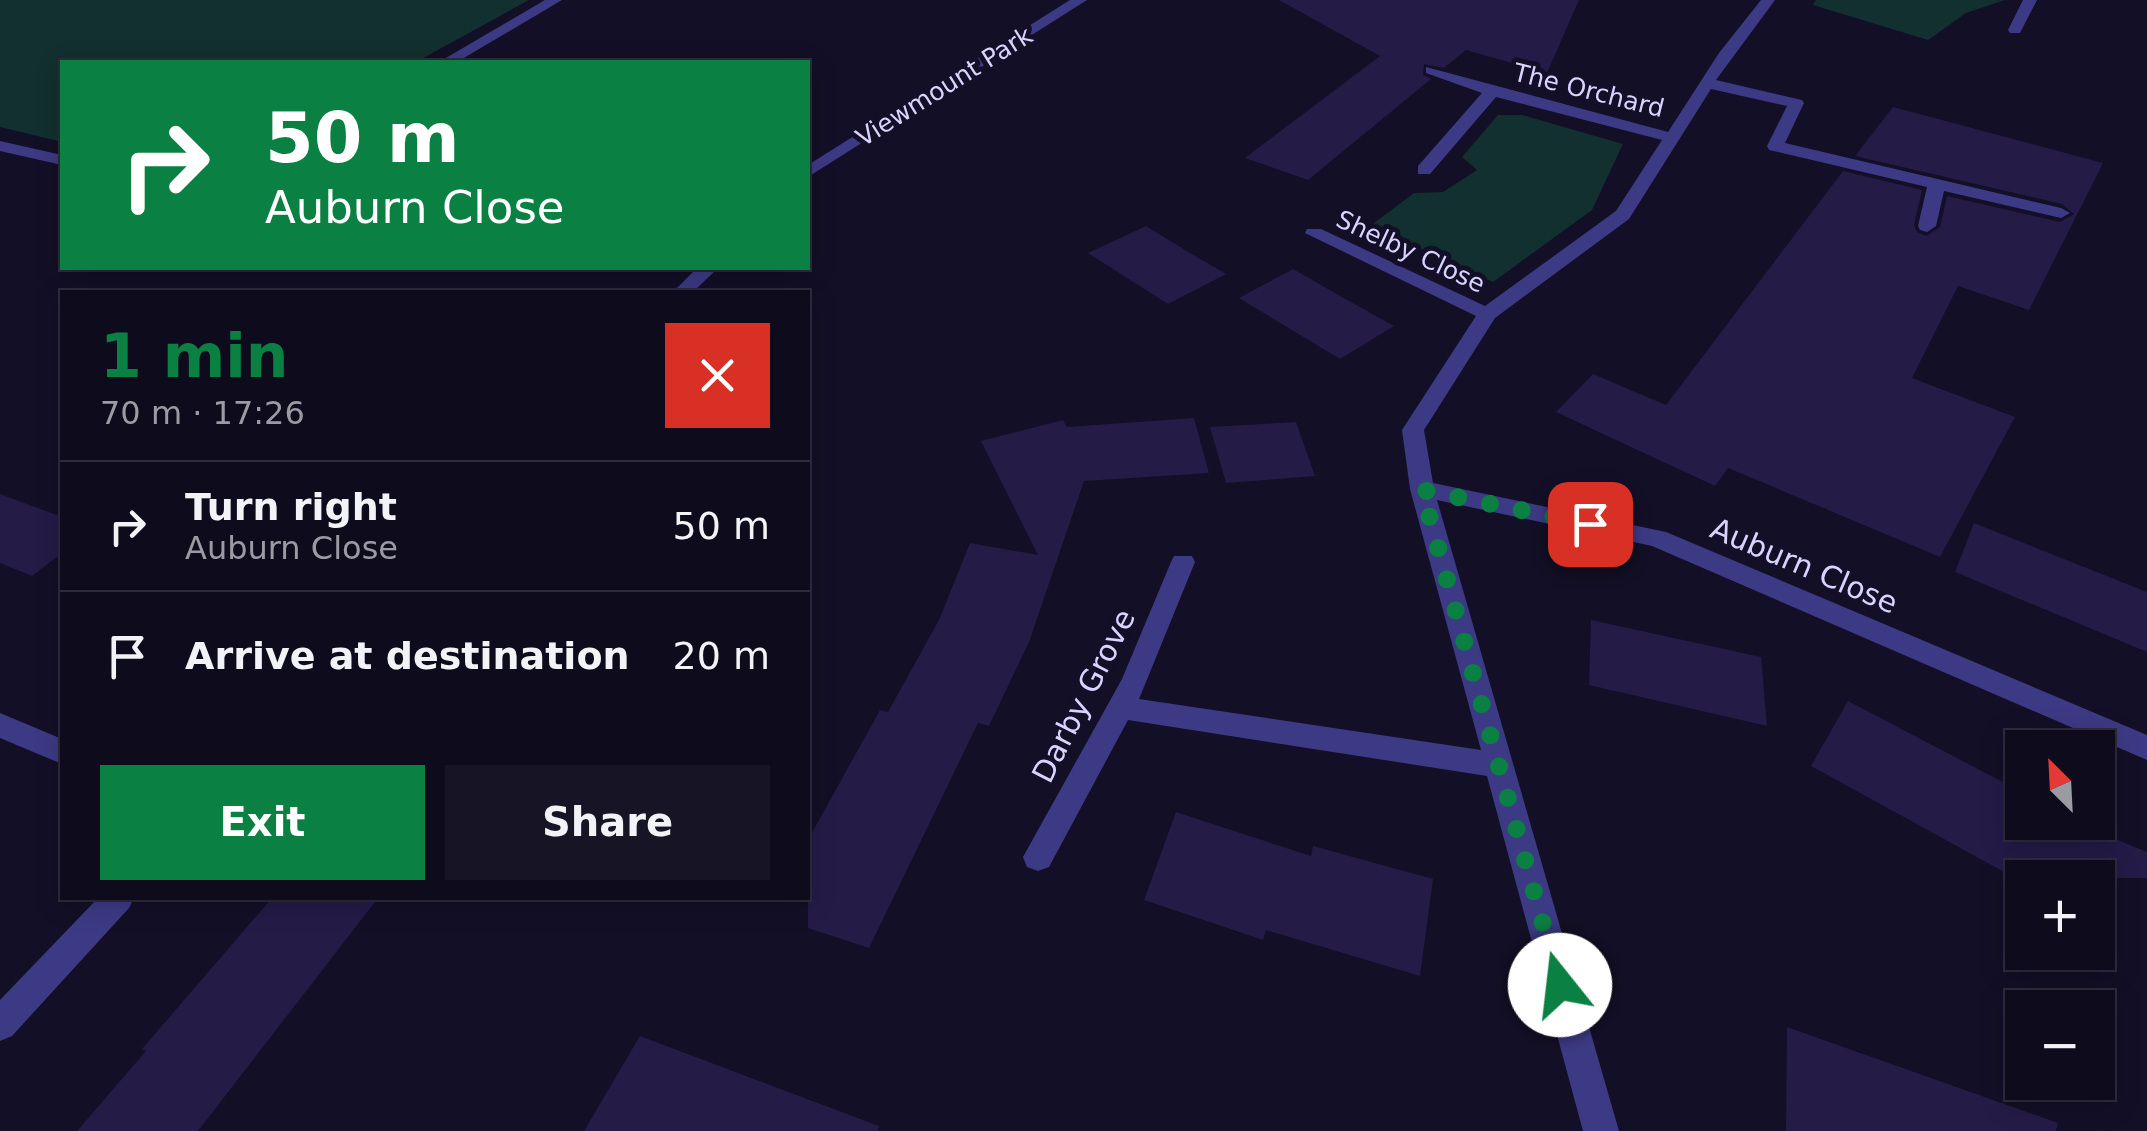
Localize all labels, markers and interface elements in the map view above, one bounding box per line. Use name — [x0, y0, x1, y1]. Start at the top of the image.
street label: Viewmount Park — [851, 20, 1038, 152]
street label: The Orchard — [1509, 57, 1667, 123]
text: 50 m — [265, 97, 460, 179]
icon: right — [100, 100, 230, 230]
text: Auburn Close — [265, 181, 565, 234]
street label: Shelby Close — [1332, 204, 1490, 299]
text: 1 min — [100, 321, 288, 391]
button: close — [665, 323, 770, 428]
text: 70 m · 17:26 — [100, 394, 305, 432]
pin — [1548, 482, 1633, 567]
text: Turn right — [185, 485, 397, 529]
icon: arrive — [1563, 497, 1618, 552]
icon: right — [100, 499, 155, 554]
text: 50 m — [673, 504, 770, 548]
street label: Auburn Close — [1705, 510, 1903, 621]
text: Auburn Close — [185, 529, 398, 567]
street label: Darby Grove — [1025, 603, 1142, 788]
icon: arrive — [100, 629, 155, 684]
text: Arrive at destination — [185, 634, 630, 678]
text: 20 m — [673, 634, 770, 678]
north arrow — [2005, 730, 2115, 840]
map controls — [2005, 730, 2115, 1100]
button: Exit — [100, 765, 425, 880]
button: Share — [445, 765, 770, 880]
button: + — [2005, 860, 2115, 970]
position arrow — [1508, 933, 1612, 1037]
button: − — [2005, 990, 2115, 1100]

